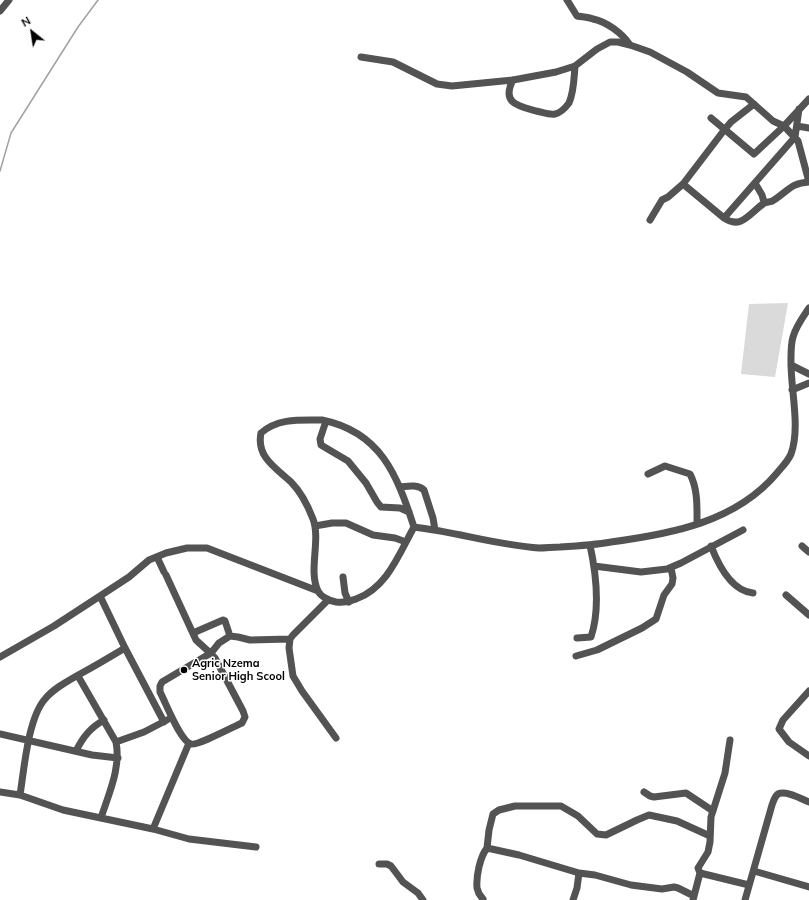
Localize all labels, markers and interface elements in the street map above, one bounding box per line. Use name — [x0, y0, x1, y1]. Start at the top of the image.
north arrow — [12, 12, 52, 52]
text: N — [19, 13, 33, 30]
place label: Agric Nzema Senior High Scool — [192, 657, 285, 683]
marker: Agric Nzema Senior High Scool — [179, 665, 189, 675]

